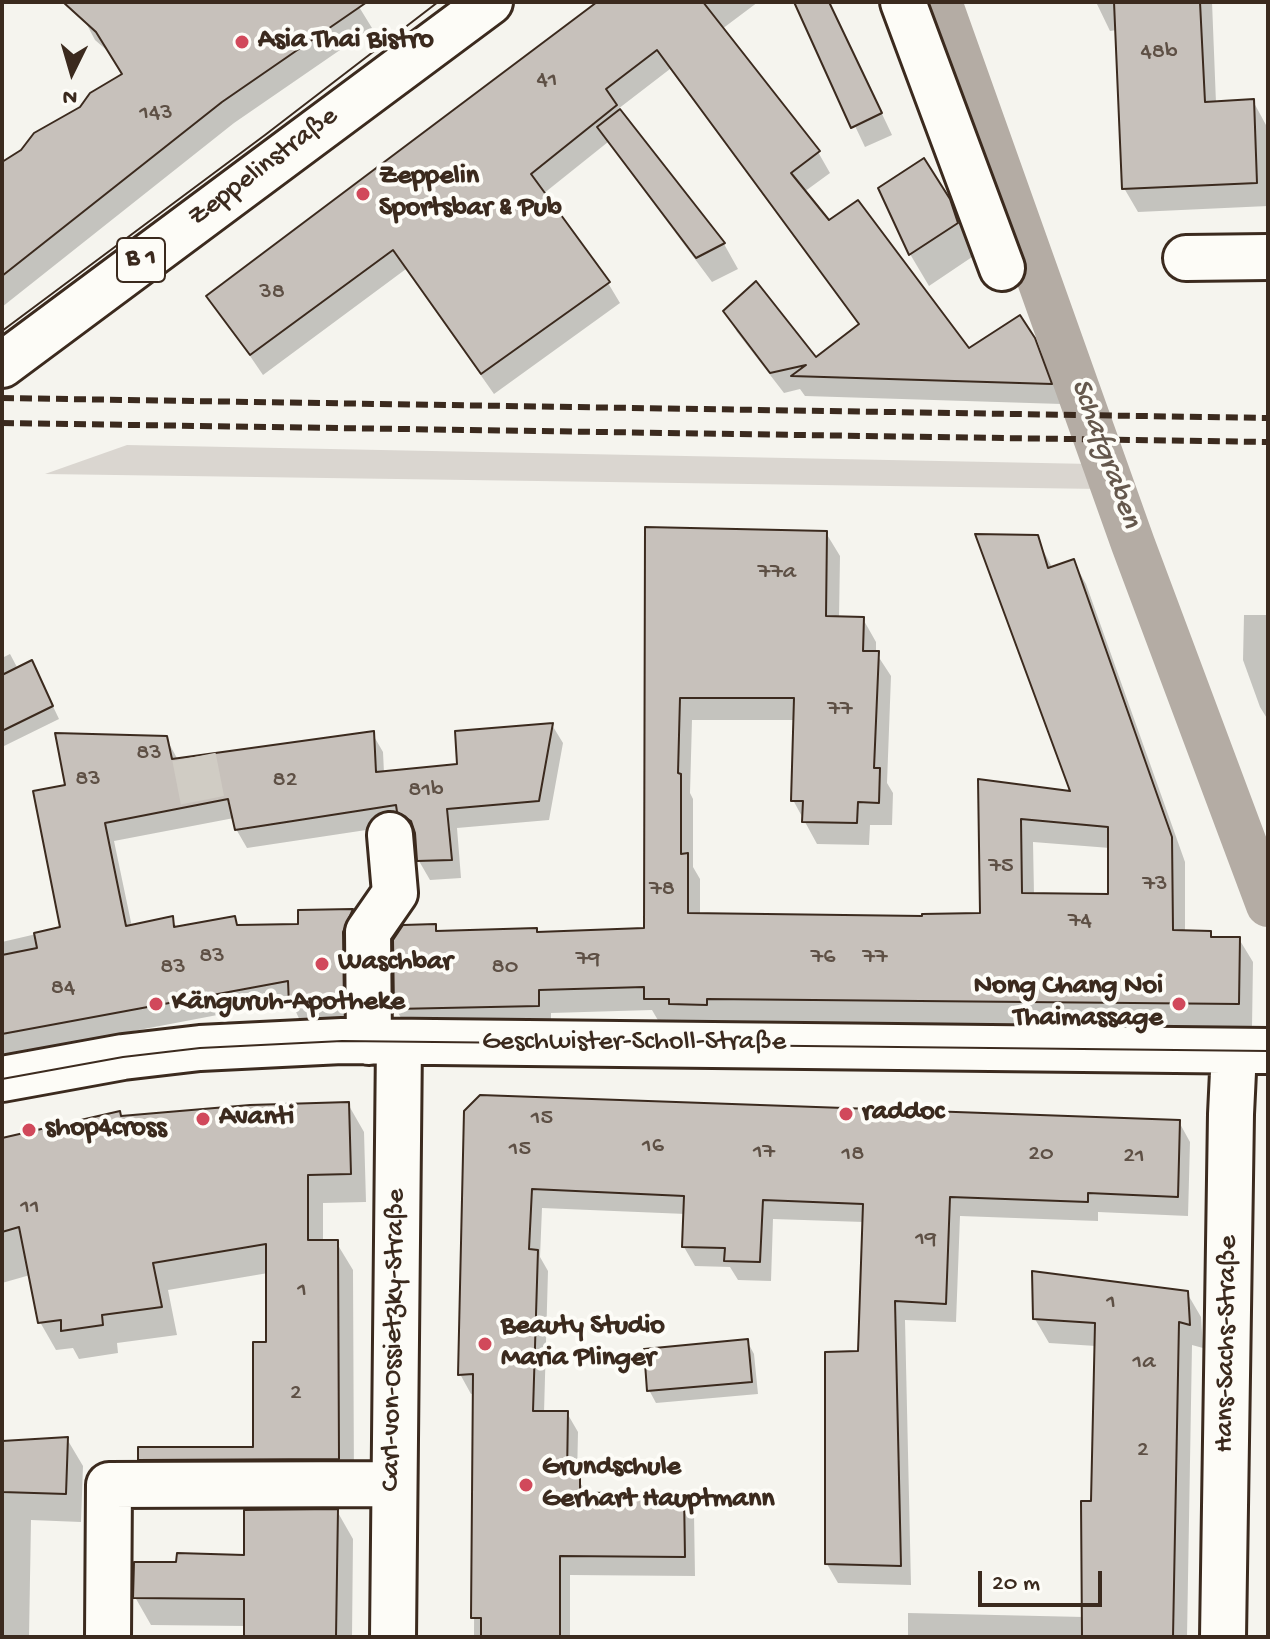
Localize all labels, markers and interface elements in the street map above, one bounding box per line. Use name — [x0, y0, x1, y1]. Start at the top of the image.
place label: Asia Thai Bistro — [258, 25, 434, 59]
north arrow — [32, 32, 112, 112]
marker: Asia Thai Bistro — [233, 33, 251, 51]
house number: 48b — [1140, 39, 1178, 67]
house number: 41 — [536, 67, 558, 95]
text: N — [62, 82, 78, 109]
house number: 143 — [139, 100, 173, 128]
street label: Zeppelinstraße — [182, 101, 346, 235]
place label: Zeppelin Sportsbar & Pub — [379, 161, 562, 227]
marker: Zeppelin Sportsbar & Pub — [354, 185, 372, 203]
road number: B 1 — [117, 238, 165, 282]
house number: 38 — [259, 279, 285, 307]
water label: Schafgraben — [1060, 375, 1148, 533]
house number: 77a — [758, 559, 796, 587]
house number: 77 — [828, 696, 852, 724]
house number: 83 — [136, 740, 162, 768]
house number: 83 — [75, 766, 101, 794]
house number: 82 — [273, 767, 297, 795]
house number: 81b — [408, 777, 444, 805]
house number: 75 — [988, 853, 1014, 881]
house number: 73 — [1143, 871, 1167, 899]
house number: 78 — [649, 876, 675, 904]
house number: 74 — [1068, 908, 1092, 936]
house number: 83 — [199, 943, 225, 971]
house number: 76 — [811, 944, 835, 972]
house number: 77 — [863, 944, 887, 972]
house number: 79 — [576, 946, 600, 974]
place label: Waschbar — [338, 947, 452, 981]
house number: 83 — [160, 954, 186, 982]
house number: 80 — [492, 954, 518, 982]
marker: Waschbar — [313, 955, 331, 973]
place label: Nong Chang Noi Thaimassage — [974, 971, 1163, 1037]
house number: 84 — [51, 975, 75, 1003]
place label: Känguruh-Apotheke — [172, 987, 405, 1021]
marker: Känguruh-Apotheke — [147, 995, 165, 1013]
marker: Nong Chang Noi Thaimassage — [1170, 995, 1188, 1013]
street label: Geschwister-Scholl-Straße — [482, 1027, 786, 1061]
place label: raddoc — [862, 1097, 944, 1131]
place label: Avanti — [219, 1102, 294, 1136]
house number: 15 — [531, 1105, 553, 1133]
marker: raddoc — [837, 1105, 855, 1123]
marker: Avanti — [194, 1110, 212, 1128]
place label: shop4cross — [45, 1113, 166, 1147]
marker: shop4cross — [20, 1121, 38, 1139]
house number: 16 — [642, 1133, 664, 1161]
house number: 15 — [509, 1136, 531, 1164]
house number: 17 — [753, 1139, 775, 1167]
house number: 18 — [842, 1141, 864, 1169]
house number: 20 — [1028, 1141, 1054, 1169]
house number: 21 — [1123, 1143, 1145, 1171]
street label: Carl-von-Ossietzky-Straße — [376, 1188, 414, 1492]
house number: 11 — [20, 1194, 40, 1222]
house number: 19 — [915, 1226, 937, 1254]
street label: Hans-Sachs-Straße — [1209, 1235, 1247, 1453]
house number: 1 — [297, 1277, 307, 1305]
house number: 1 — [1106, 1289, 1116, 1317]
place label: Beauty Studio Maria Plinger — [501, 1311, 665, 1377]
marker: Beauty Studio Maria Plinger — [476, 1335, 494, 1353]
house number: 1a — [1132, 1349, 1156, 1377]
house number: 2 — [290, 1380, 302, 1408]
house number: 2 — [1137, 1437, 1149, 1465]
place label: Grundschule Gerhart Hauptmann — [542, 1452, 774, 1518]
marker: Grundschule Gerhart Hauptmann — [517, 1476, 535, 1494]
scale bar — [982, 1555, 1106, 1605]
text: 20 m — [992, 1570, 1040, 1599]

